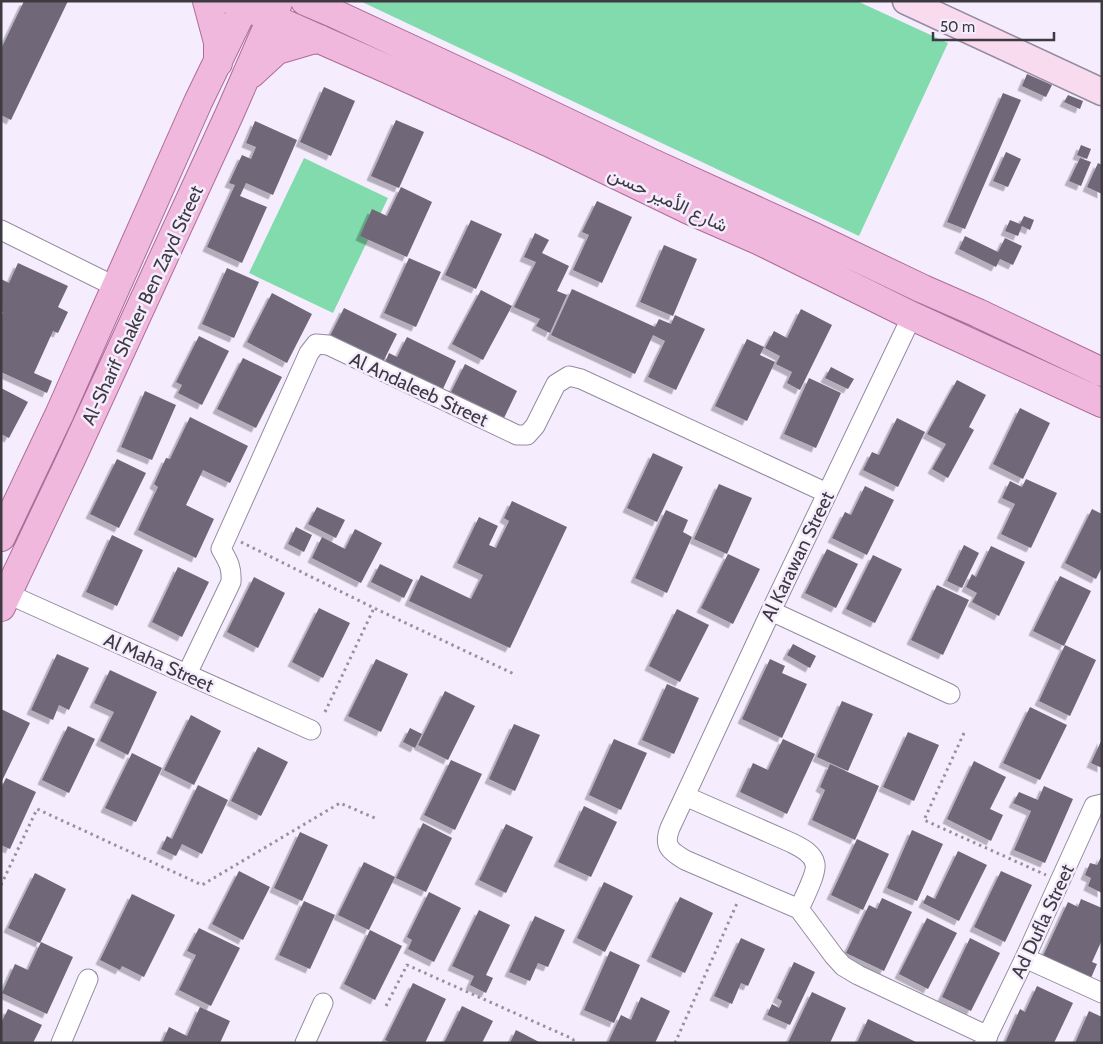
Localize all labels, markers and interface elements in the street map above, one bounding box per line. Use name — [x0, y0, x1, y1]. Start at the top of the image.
scale bar — [933, 10, 1054, 42]
text: 50 m — [940, 18, 975, 36]
street label: شارع الأمير حسن — [604, 162, 731, 238]
street label: Al-Sharif Shaker Ben Zayd Street — [77, 181, 208, 429]
street label: Al Andaleeb Street — [346, 347, 492, 432]
street label: Al Karawan Street — [756, 487, 839, 625]
street label: Al Maha Street — [101, 628, 218, 697]
street label: Ad Dufla Street — [1006, 860, 1079, 982]

